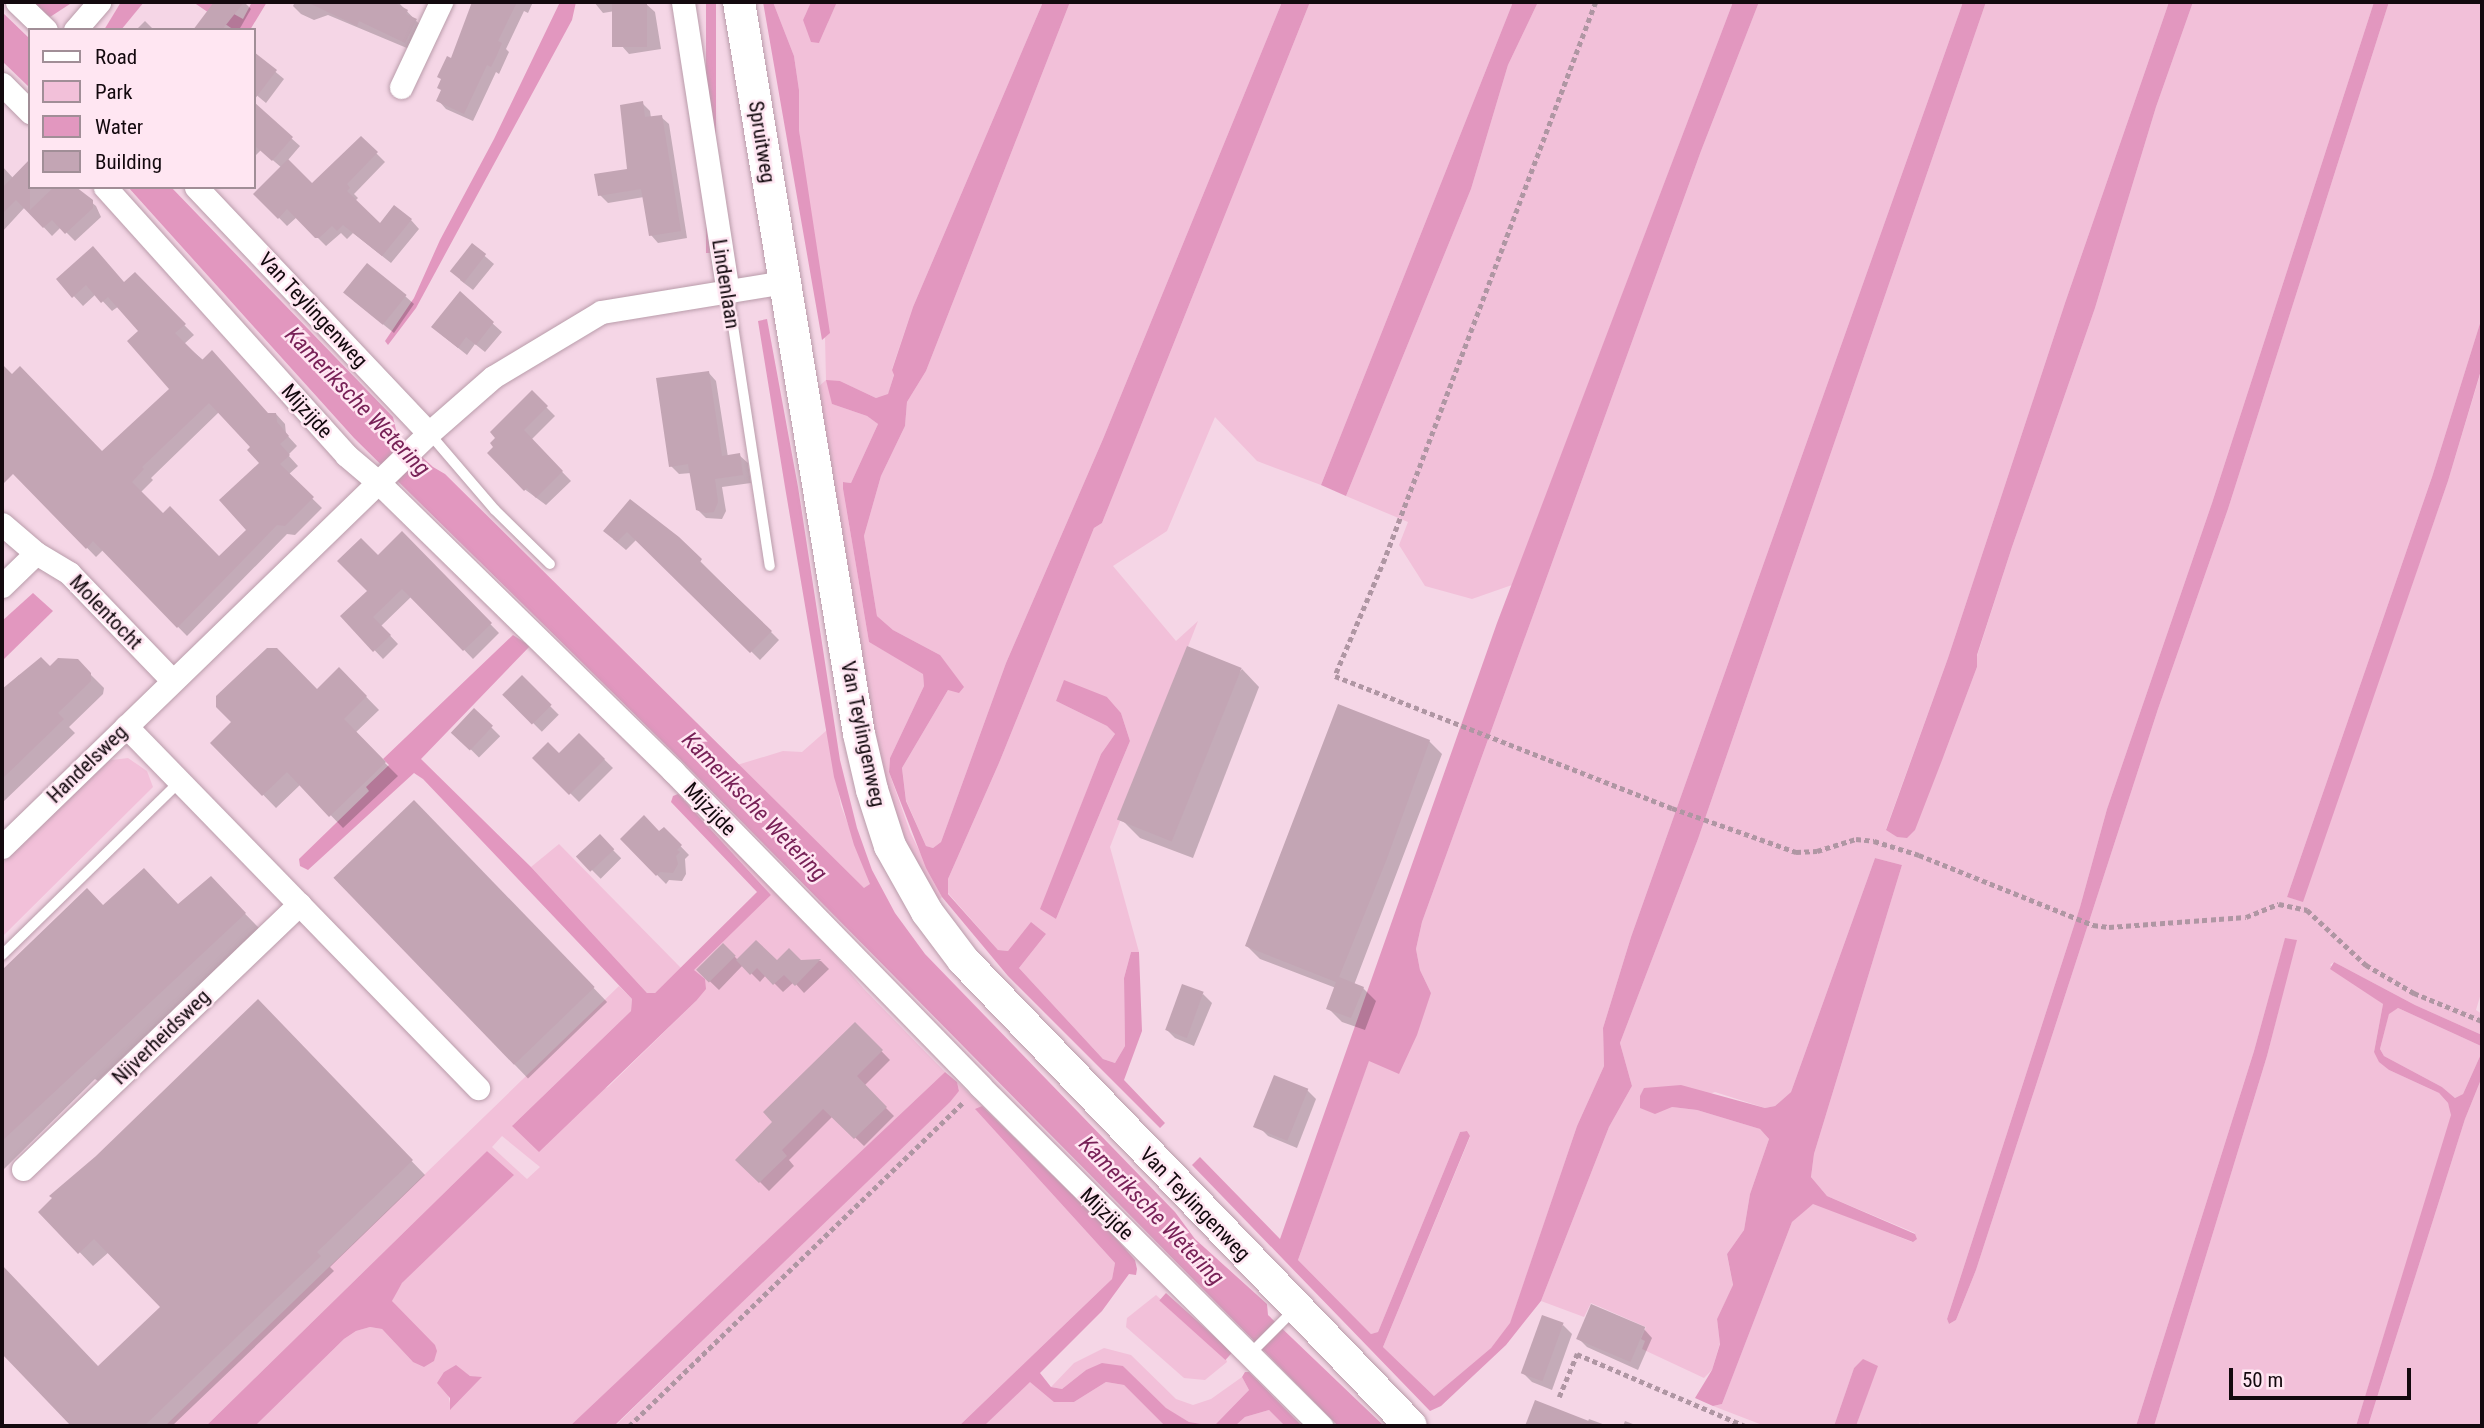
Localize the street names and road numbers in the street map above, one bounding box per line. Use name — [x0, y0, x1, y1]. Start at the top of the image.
street label: Spruitweg — [743, 99, 781, 185]
street label: Lindenlaan — [706, 237, 746, 331]
street label: Van Teylingenweg — [253, 247, 373, 373]
street label: Mijzijde — [276, 379, 338, 443]
street label: Molentocht — [64, 569, 148, 655]
street label: Van Teylingenweg — [835, 659, 891, 809]
street label: Handelsweg — [42, 720, 132, 808]
street label: Mijzijde — [679, 777, 741, 841]
street label: Nijverheidsweg — [107, 984, 215, 1090]
street label: Van Teylingenweg — [1134, 1142, 1256, 1266]
street label: Mijzijde — [1075, 1183, 1139, 1245]

